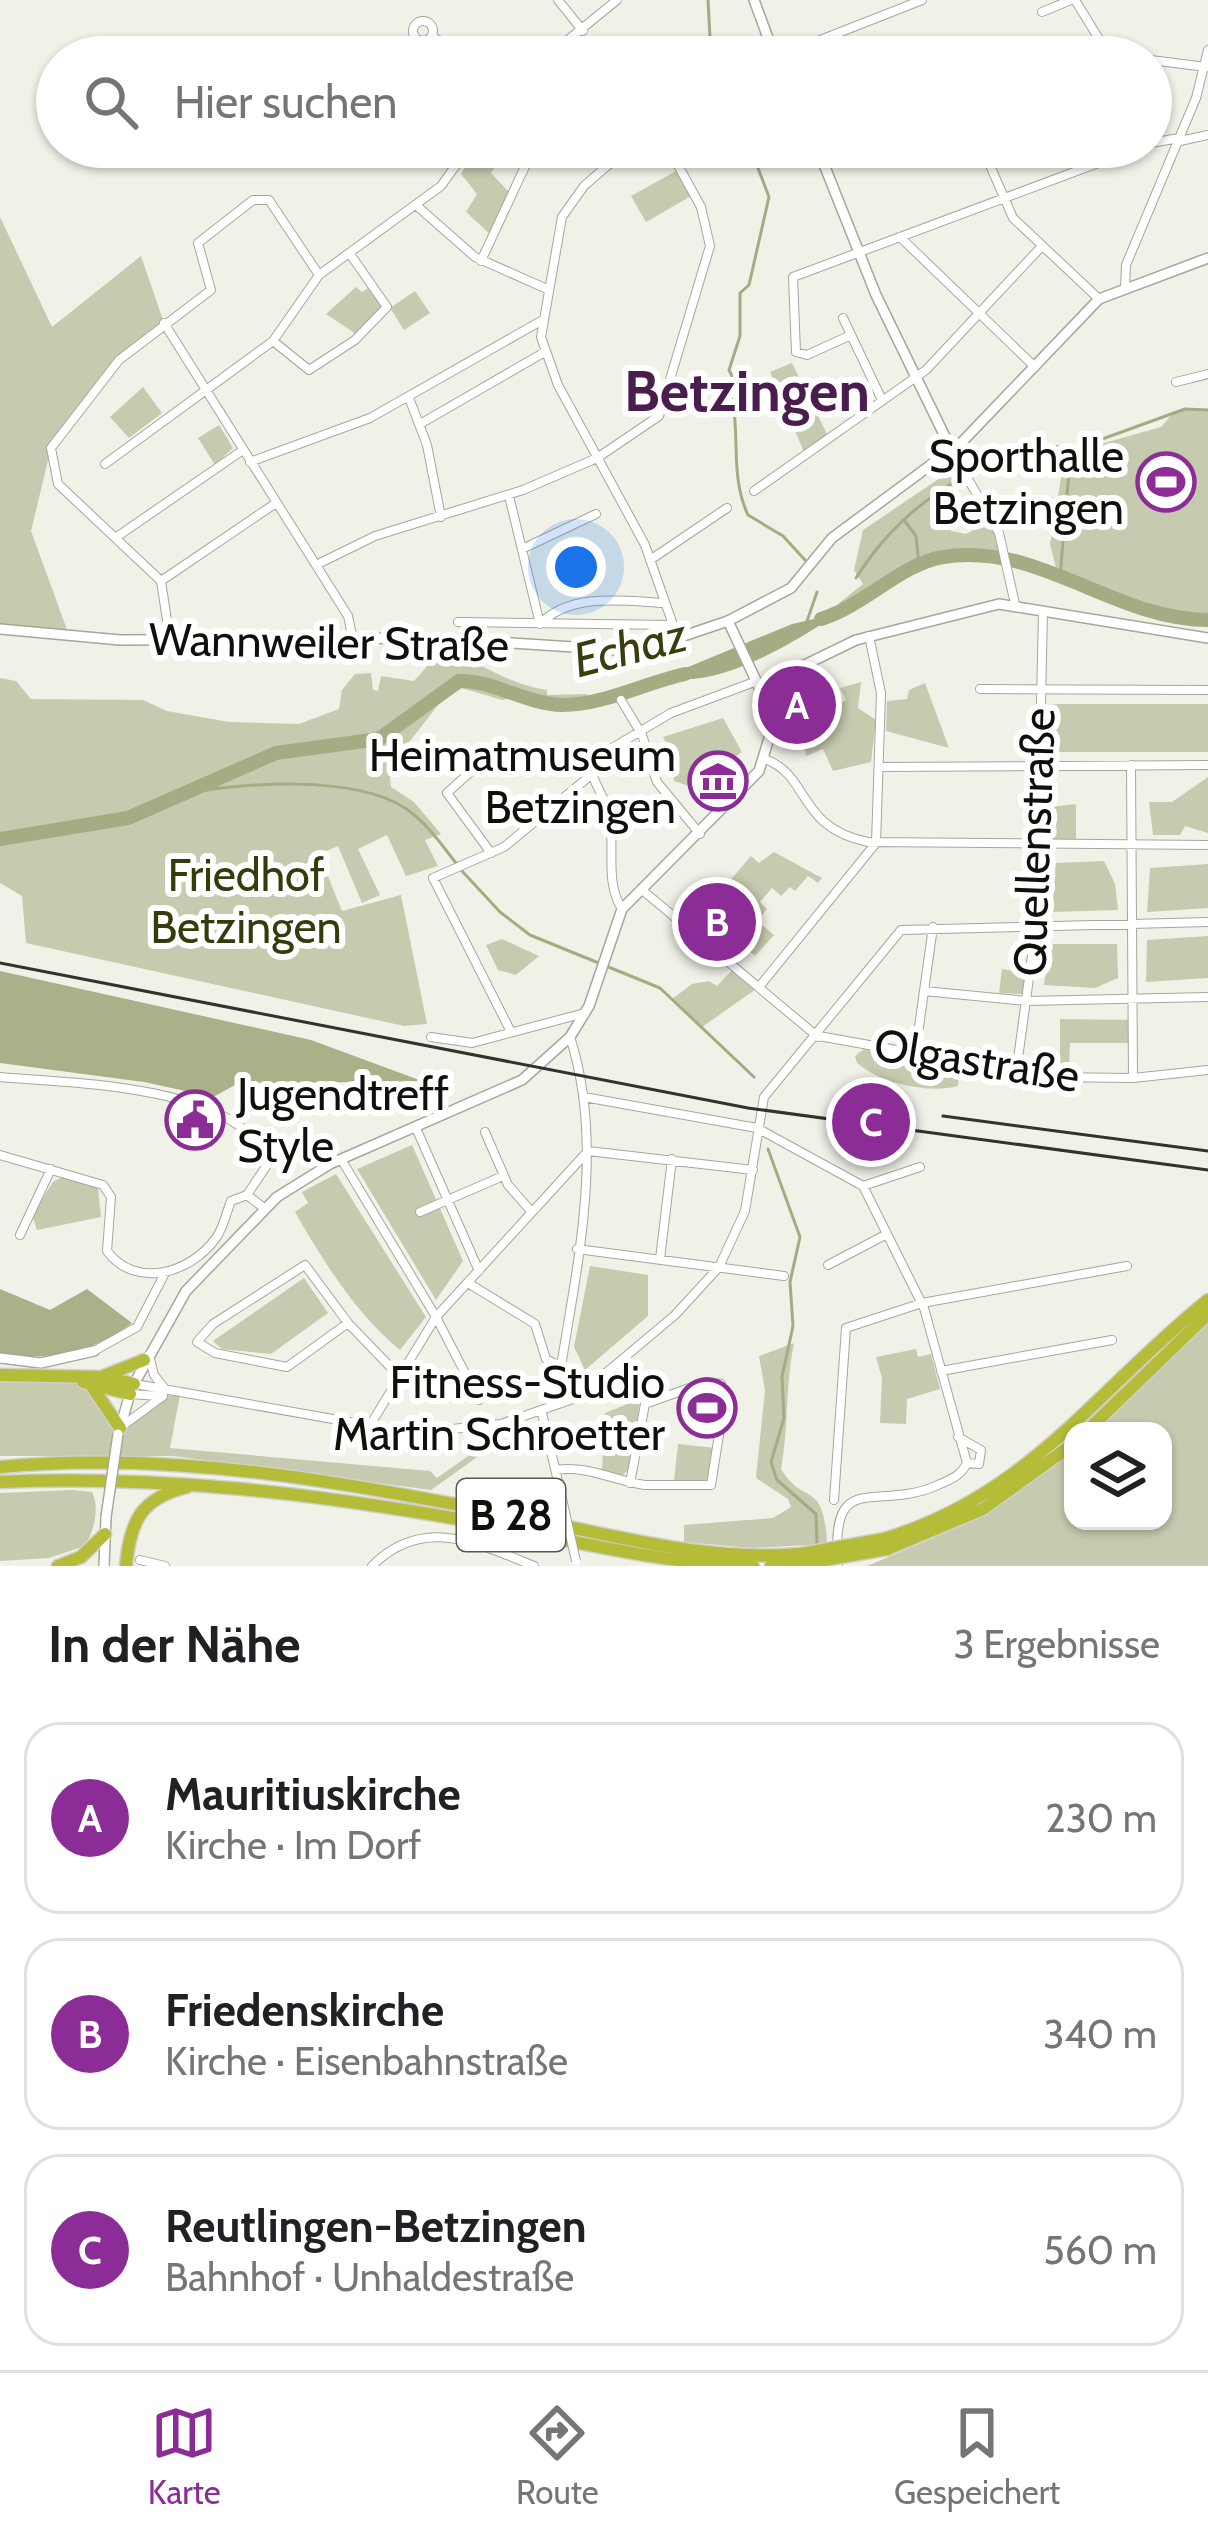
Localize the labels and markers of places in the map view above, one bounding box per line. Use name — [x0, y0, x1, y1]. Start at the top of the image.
place label: Sporthalle Betzingen — [929, 429, 1124, 535]
sports icon: Sporthalle Betzingen — [1135, 451, 1197, 513]
pin: A — [758, 660, 836, 750]
place label: Heimatmuseum Betzingen — [369, 728, 676, 834]
museum icon: Heimatmuseum Betzingen — [687, 750, 749, 812]
pin: B — [678, 877, 756, 967]
place label: Jugendtreff Style — [236, 1067, 449, 1173]
pin: C — [832, 1077, 910, 1167]
public building icon: Jugendtreff Style — [164, 1089, 226, 1151]
place label: Fitness-Studio Martin Schroetter — [333, 1355, 666, 1461]
sports icon: Fitness-Studio Martin Schroetter — [676, 1377, 738, 1439]

